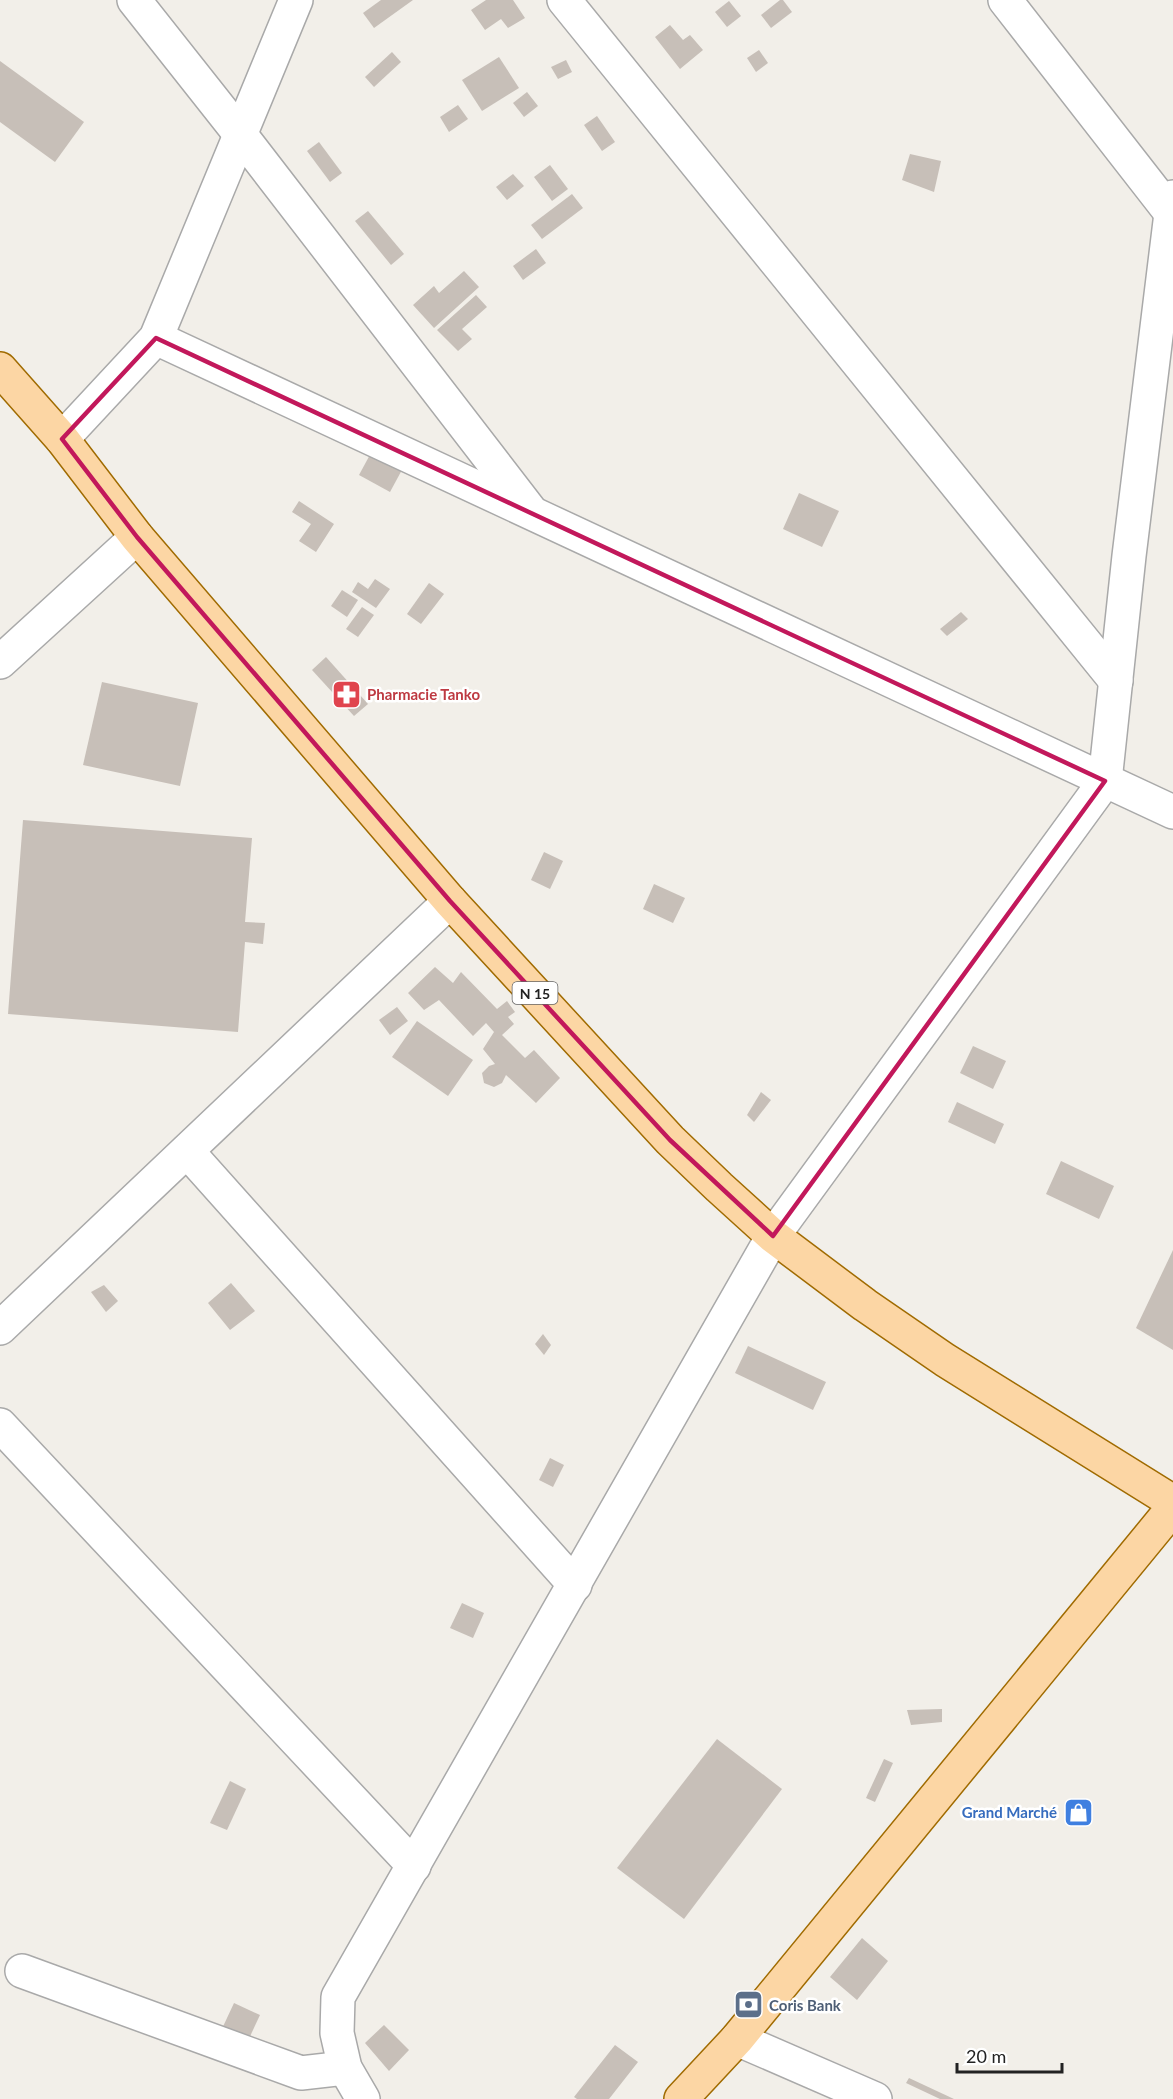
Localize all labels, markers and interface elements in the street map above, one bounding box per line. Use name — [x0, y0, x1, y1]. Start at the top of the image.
pharmacy icon: Pharmacie Tanko — [330, 678, 362, 710]
place label: Pharmacie Tanko — [367, 685, 480, 703]
road number: N 15 — [512, 982, 558, 1004]
shop icon: Grand Marché — [1062, 1796, 1094, 1828]
place label: Grand Marché — [962, 1803, 1057, 1821]
bank icon: Coris Bank — [732, 1989, 764, 2021]
place label: Coris Bank — [769, 1996, 842, 2014]
scale bar — [957, 2036, 1062, 2074]
text: 20 m — [966, 2045, 1006, 2067]

